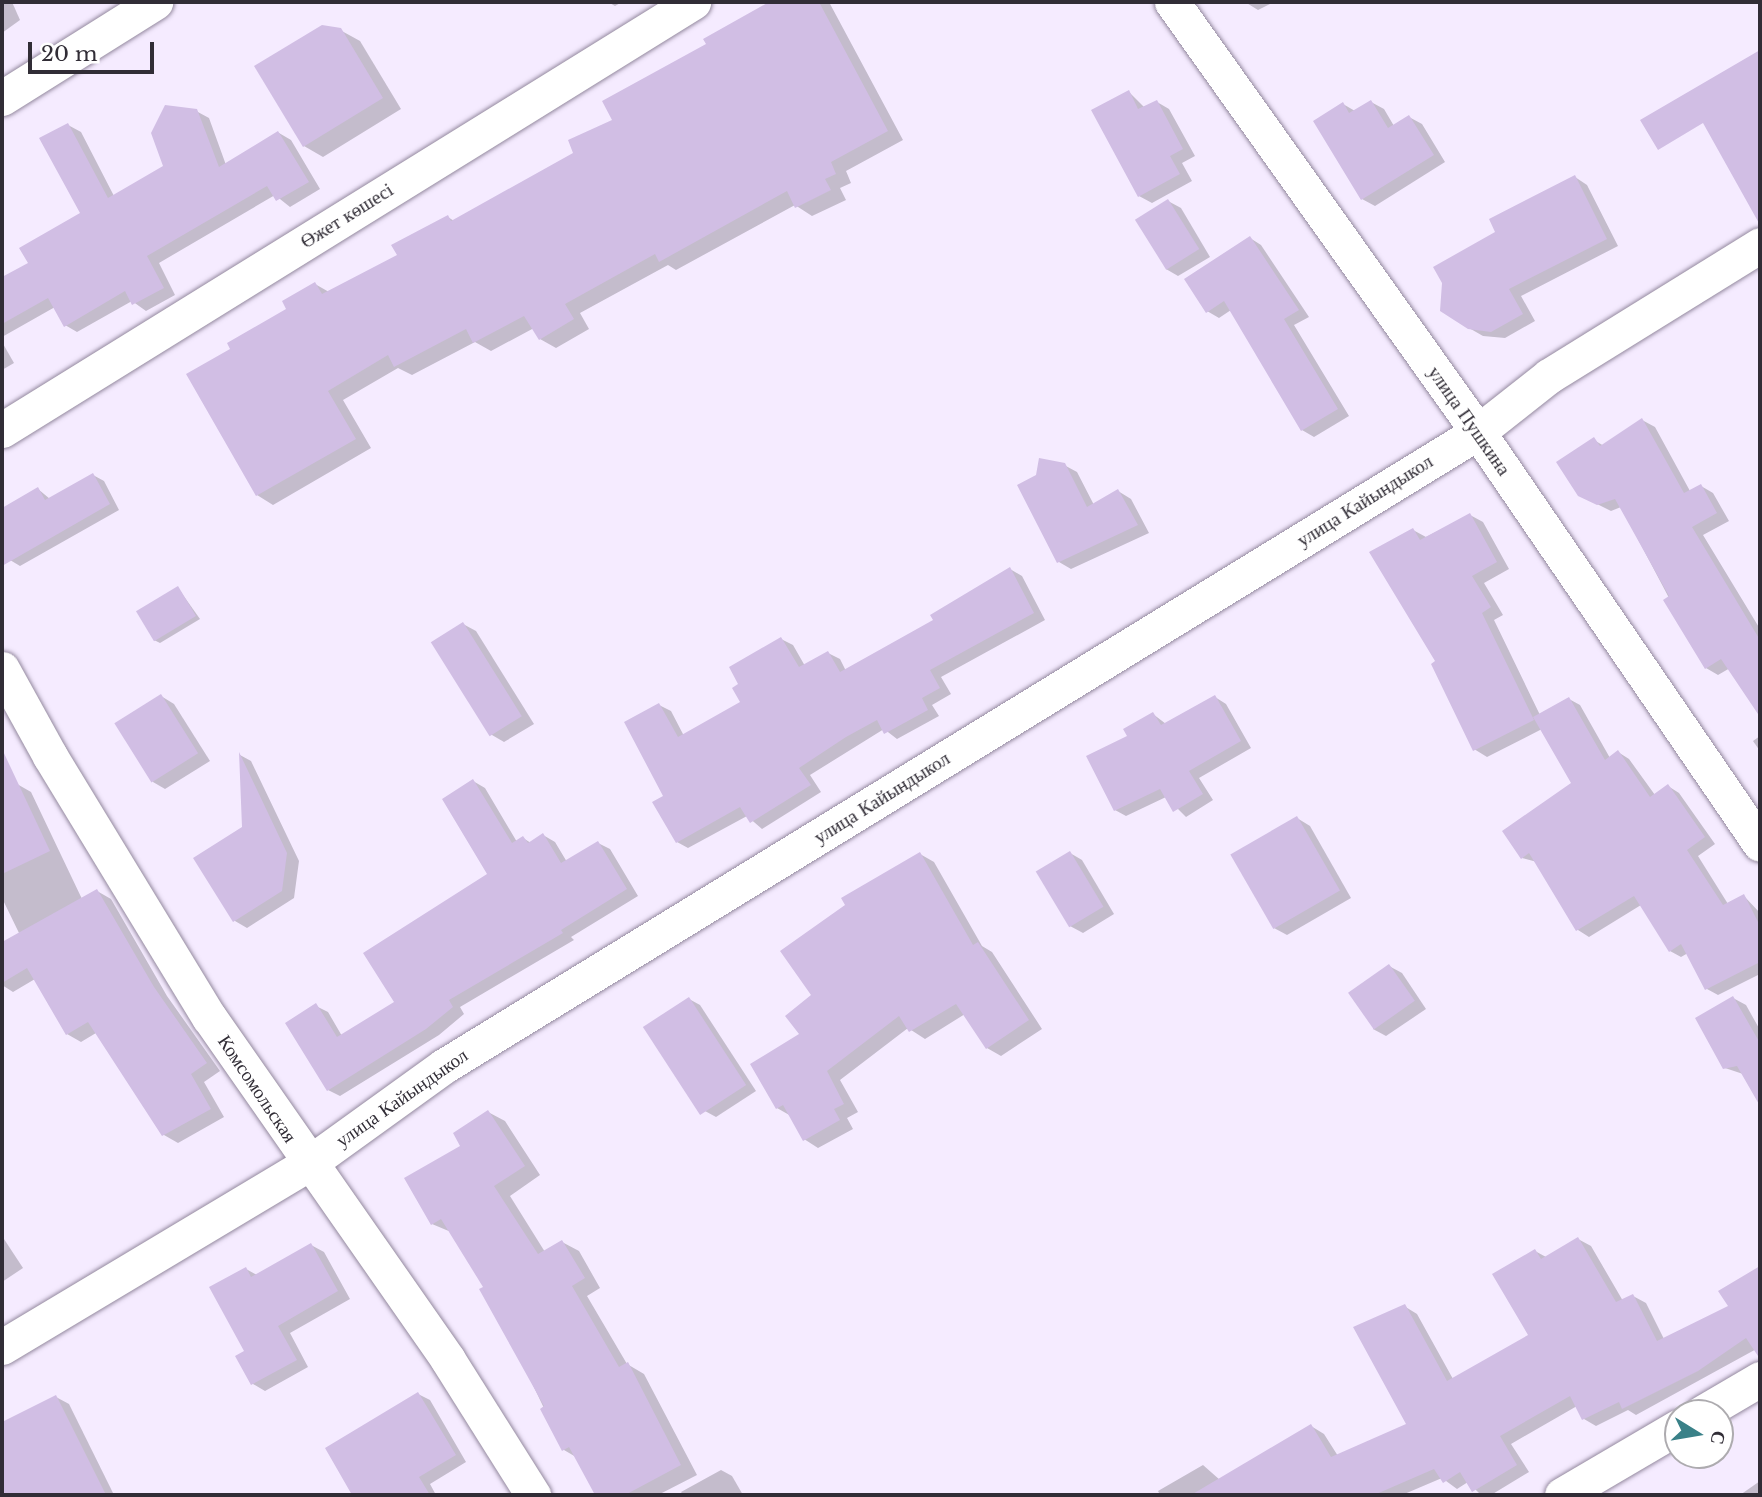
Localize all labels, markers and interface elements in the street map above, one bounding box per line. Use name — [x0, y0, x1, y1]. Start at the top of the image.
scale bar — [32, 28, 158, 72]
text: 20 m — [41, 41, 98, 67]
street label: Өжет көшесі — [297, 179, 397, 253]
street label: улица Пушкина — [1423, 362, 1515, 480]
street label: улица Кайындыкол — [1293, 450, 1437, 552]
street label: улица Кайындыкол — [810, 747, 954, 849]
street label: Комсомольская — [213, 1031, 301, 1147]
street label: улица Кайындыкол — [332, 1044, 472, 1152]
north arrow — [1664, 1399, 1734, 1469]
text: С — [1706, 1429, 1731, 1447]

